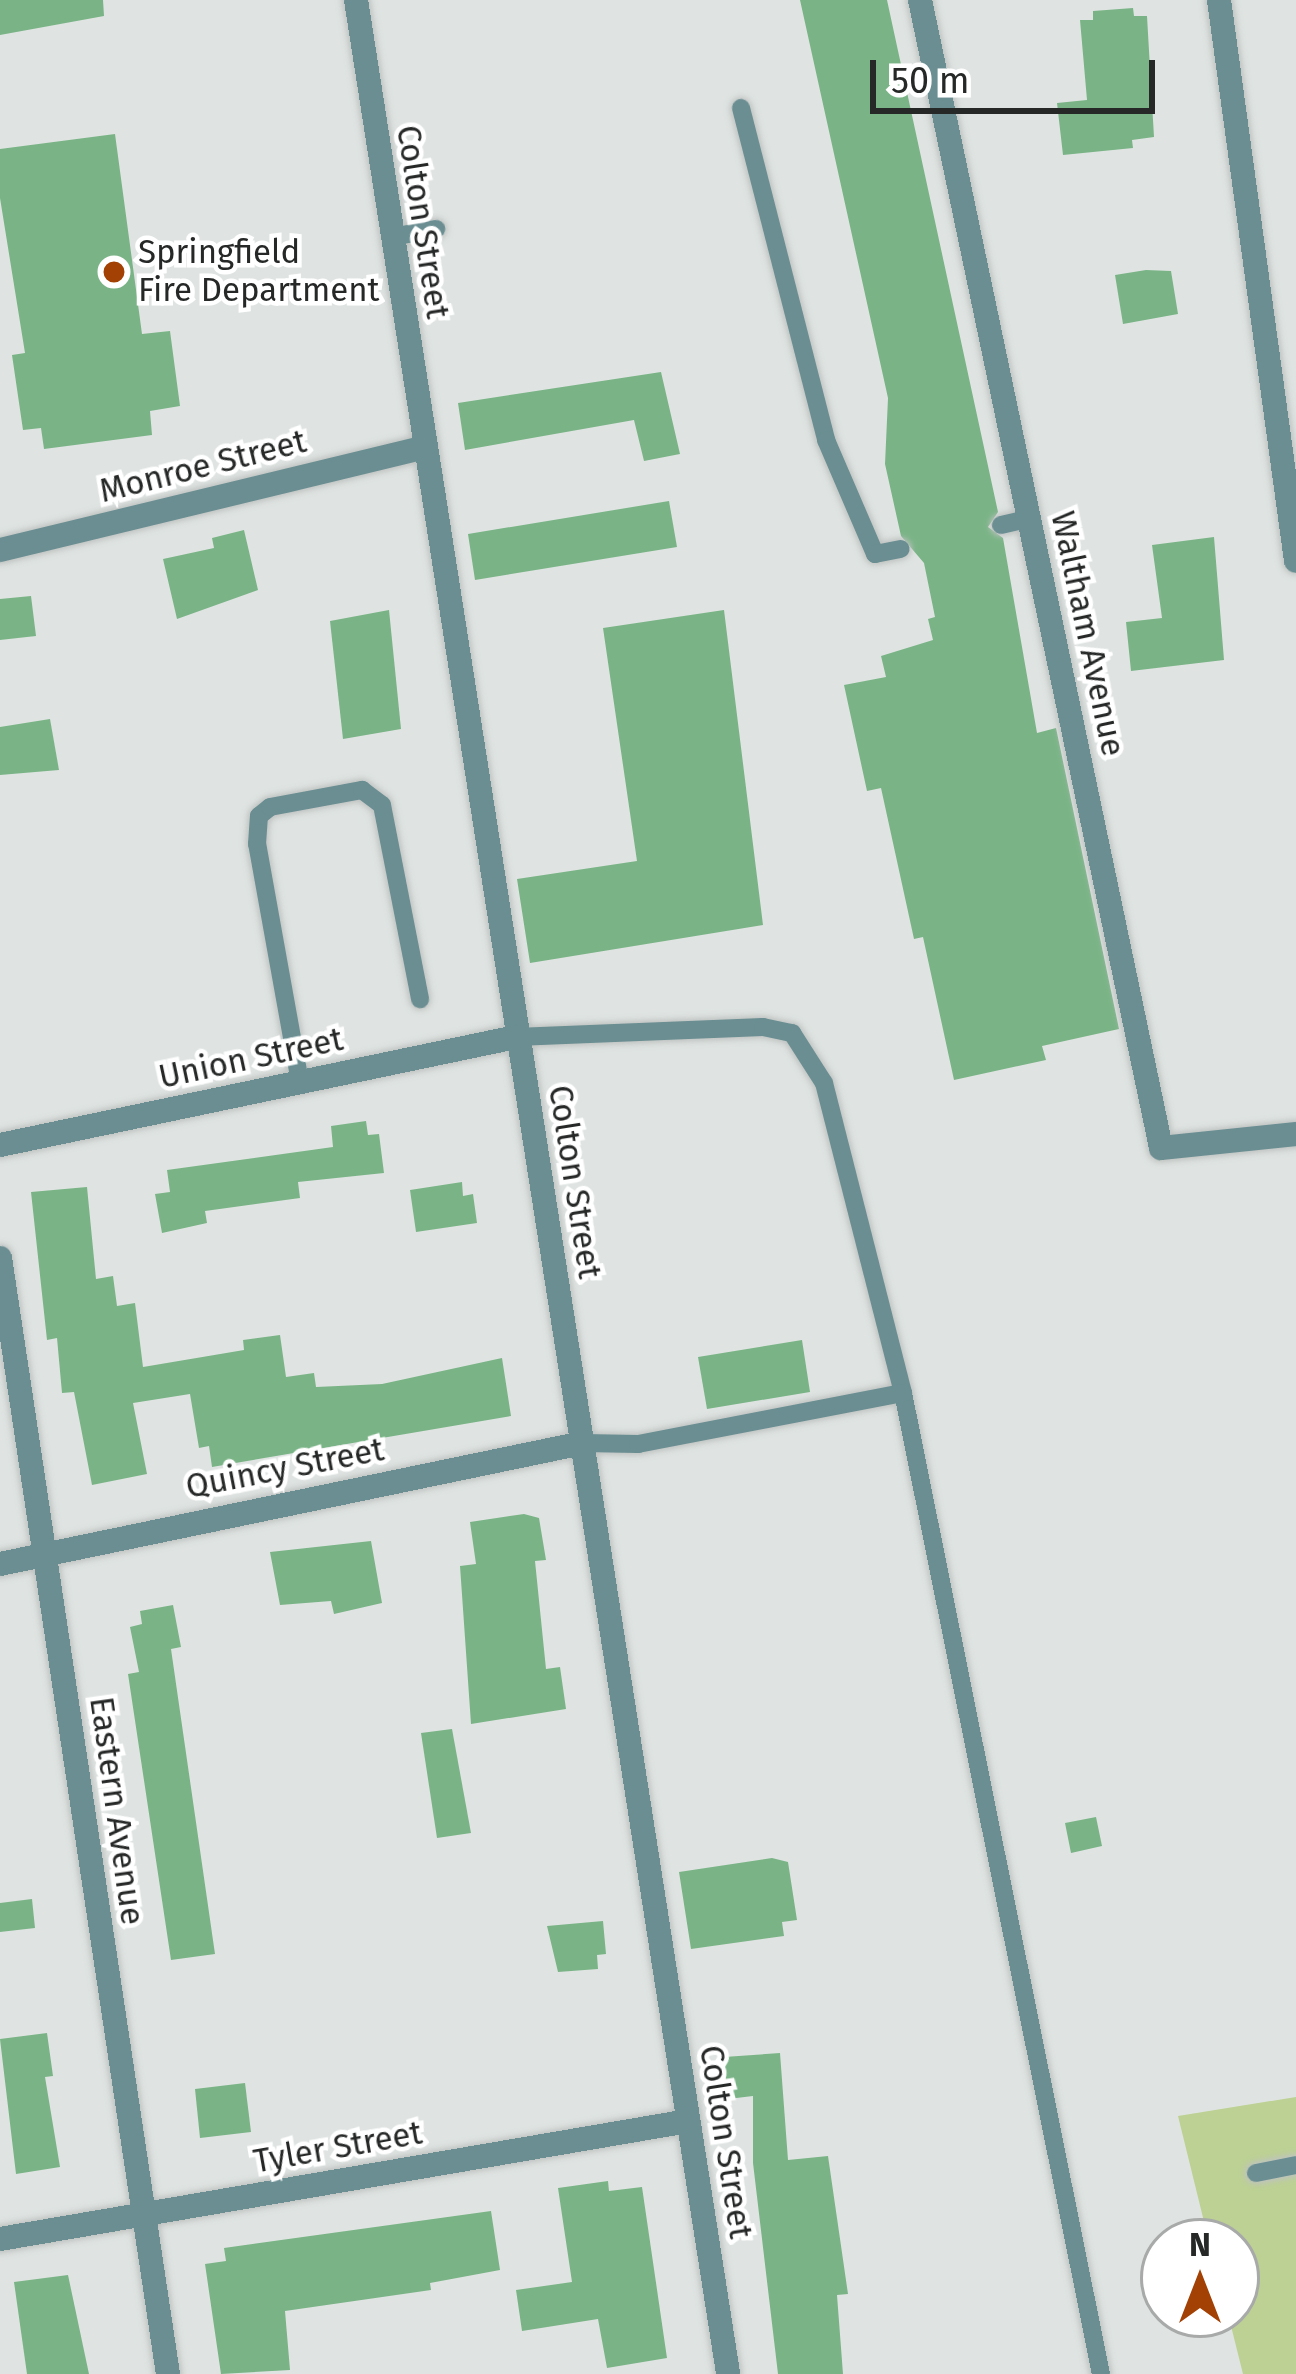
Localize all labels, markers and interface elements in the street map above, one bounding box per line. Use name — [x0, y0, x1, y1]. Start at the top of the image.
scale bar — [876, 36, 1161, 110]
text: 50 m — [891, 59, 970, 103]
street label: Colton Street — [387, 123, 457, 321]
place label: Springfield Fire Department — [138, 233, 379, 311]
marker: Springfield Fire Department — [101, 259, 127, 285]
street label: Monroe Street — [96, 422, 310, 512]
street label: Waltham Avenue — [1042, 508, 1132, 760]
street label: Union Street — [155, 1020, 347, 1098]
street label: Colton Street — [539, 1083, 609, 1281]
street label: Quincy Street — [183, 1430, 387, 1508]
street label: Eastern Avenue — [80, 1694, 152, 1928]
street label: Colton Street — [690, 2043, 760, 2241]
street label: Tyler Street — [251, 2114, 425, 2182]
north arrow — [1140, 2218, 1260, 2338]
text: N — [1189, 2225, 1211, 2265]

